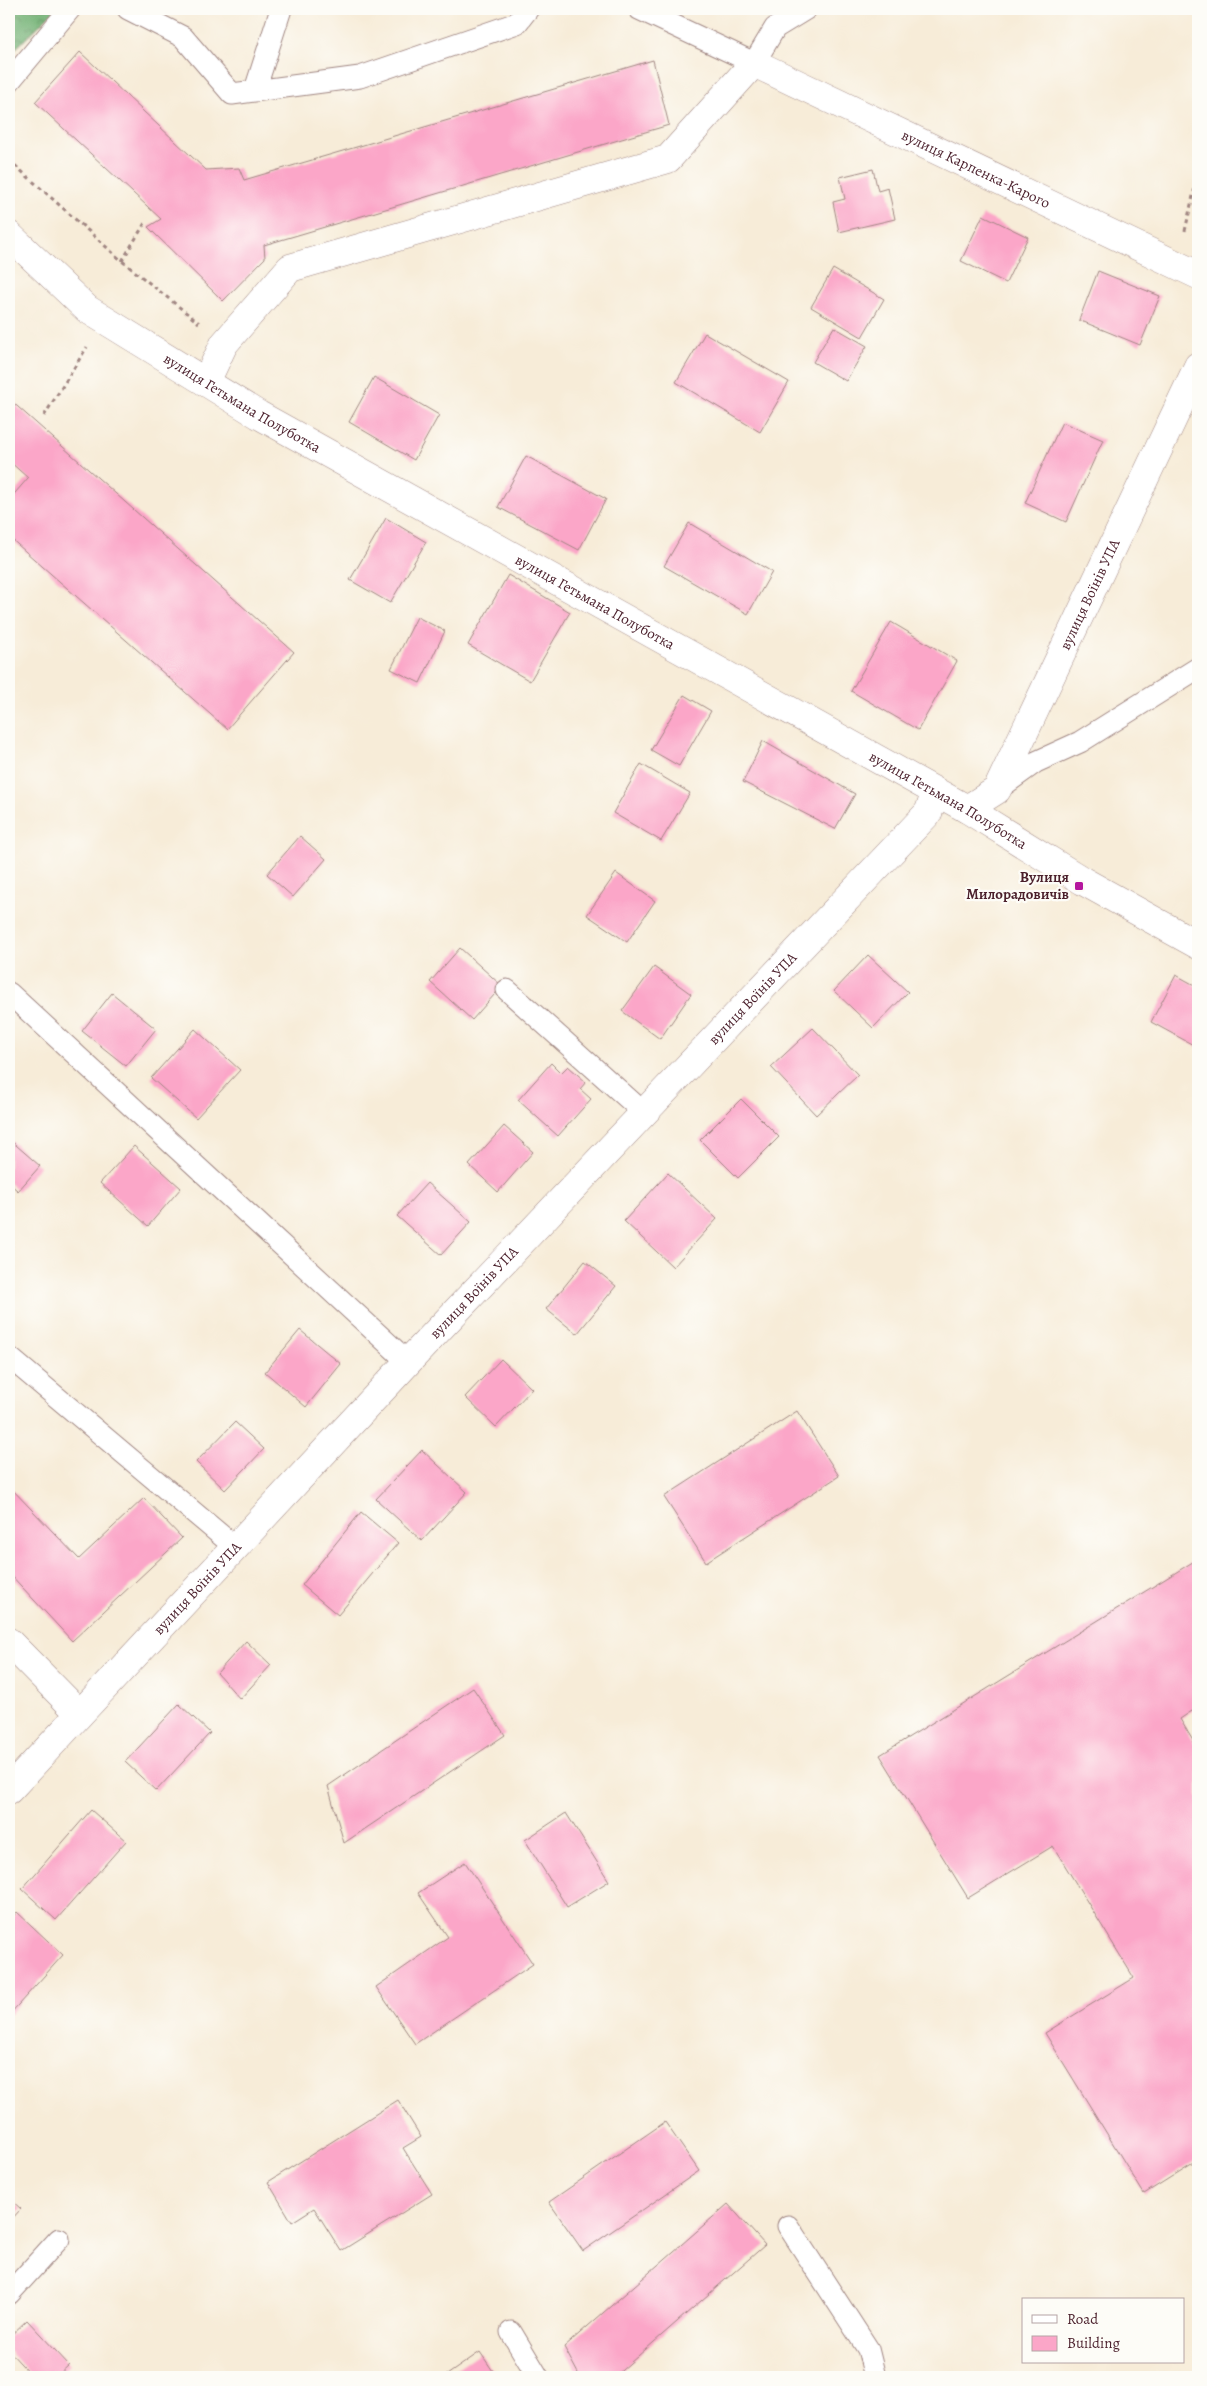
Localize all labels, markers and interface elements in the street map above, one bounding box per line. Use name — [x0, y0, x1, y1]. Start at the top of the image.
street label: вулиця Карпенка-Карого — [898, 125, 1054, 213]
street label: вулиця Гетьмана Полуботка — [160, 349, 324, 457]
street label: вулиця Воїнів УПА — [1055, 535, 1125, 653]
street label: вулиця Гетьмана Полуботка — [512, 550, 678, 654]
street label: вулиця Гетьмана Полуботка — [865, 746, 1031, 854]
place label: Вулиця Милорадовичів — [966, 867, 1069, 904]
marker: Вулиця Милорадовичів — [1073, 880, 1085, 892]
street label: вулиця Воїнів УПА — [704, 948, 801, 1049]
street label: вулиця Воїнів УПА — [425, 1242, 523, 1343]
street label: вулиця Воїнів УПА — [149, 1537, 246, 1639]
legend — [1022, 2298, 1184, 2364]
text: Road — [1067, 2309, 1099, 2329]
text: Building — [1067, 2333, 1120, 2353]

